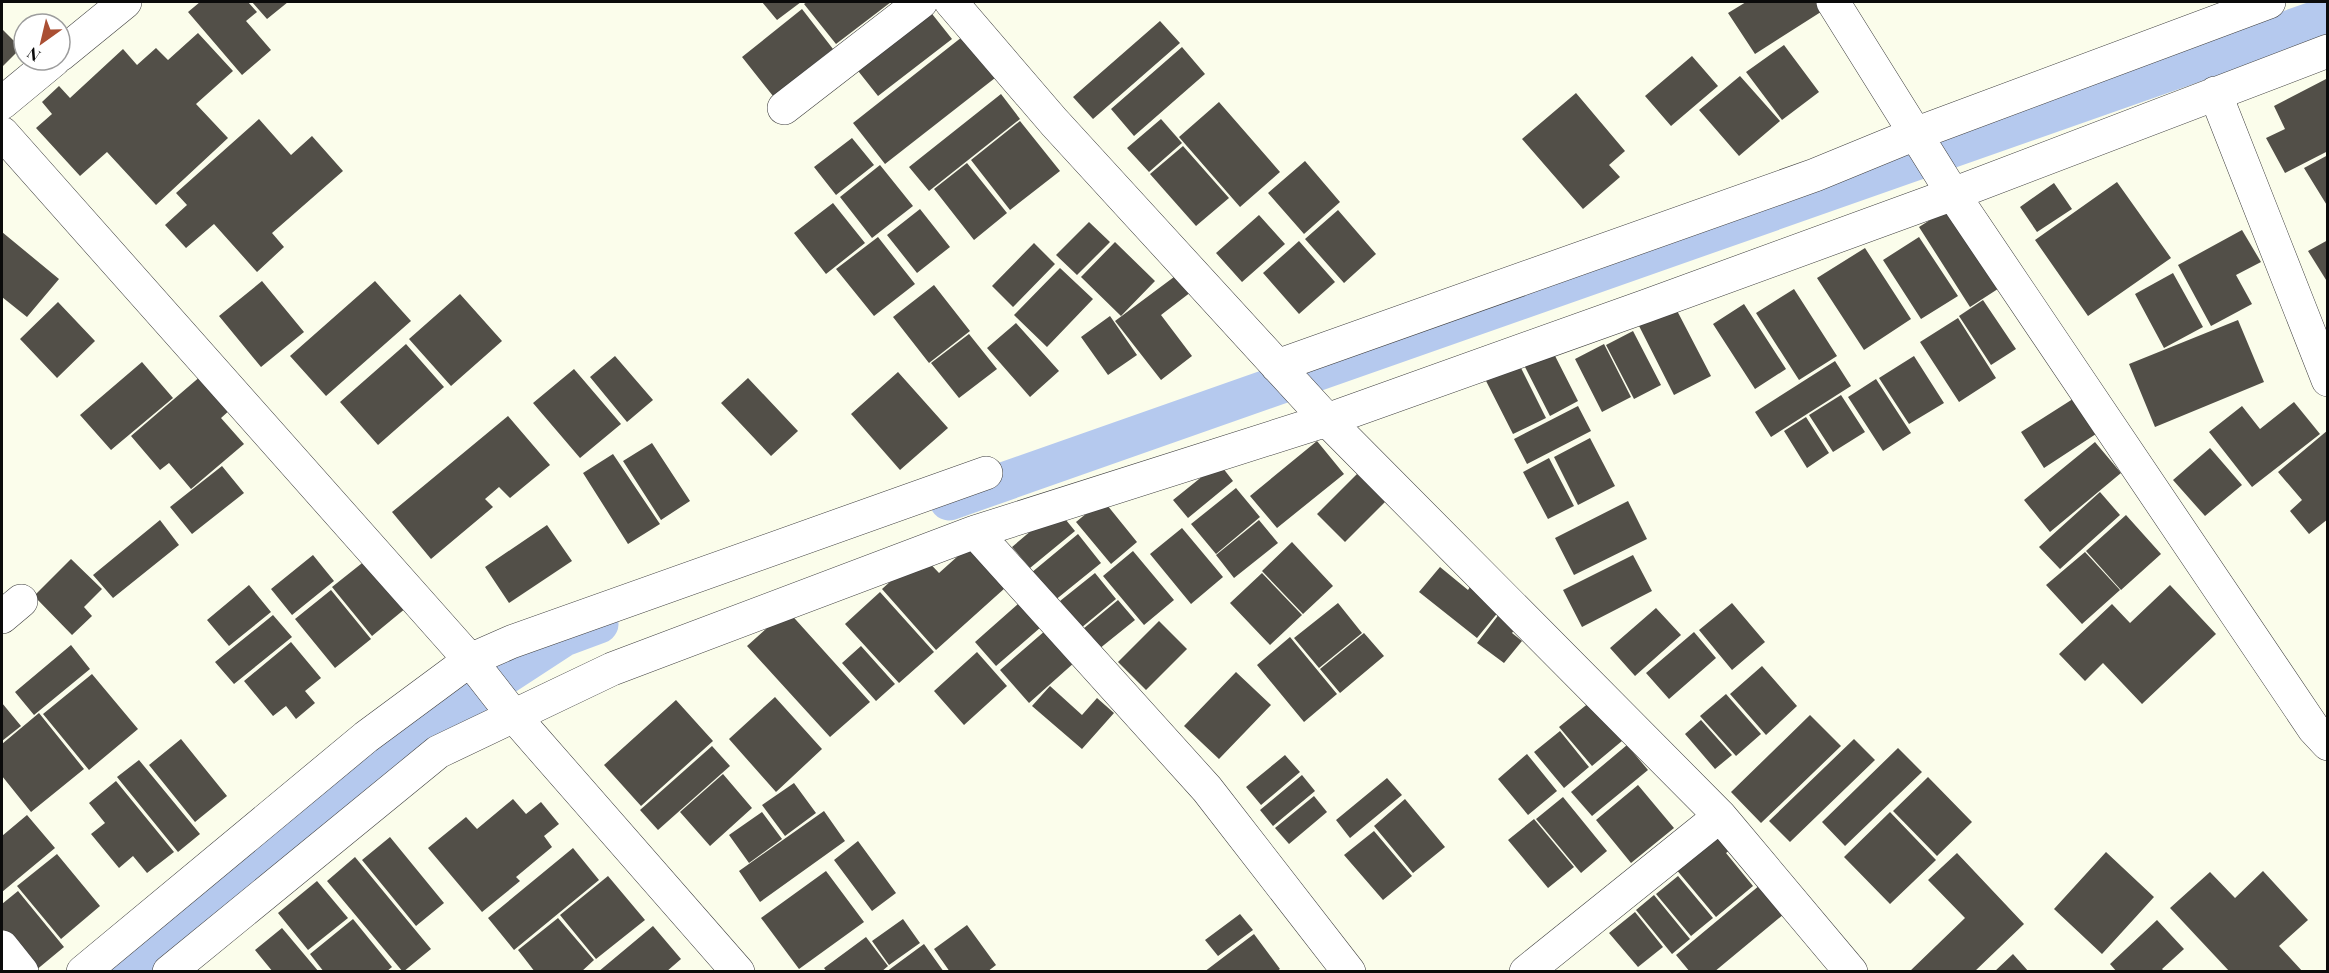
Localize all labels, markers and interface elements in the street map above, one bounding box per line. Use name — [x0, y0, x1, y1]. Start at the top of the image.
north arrow — [12, 12, 72, 72]
text: N — [22, 43, 44, 67]

